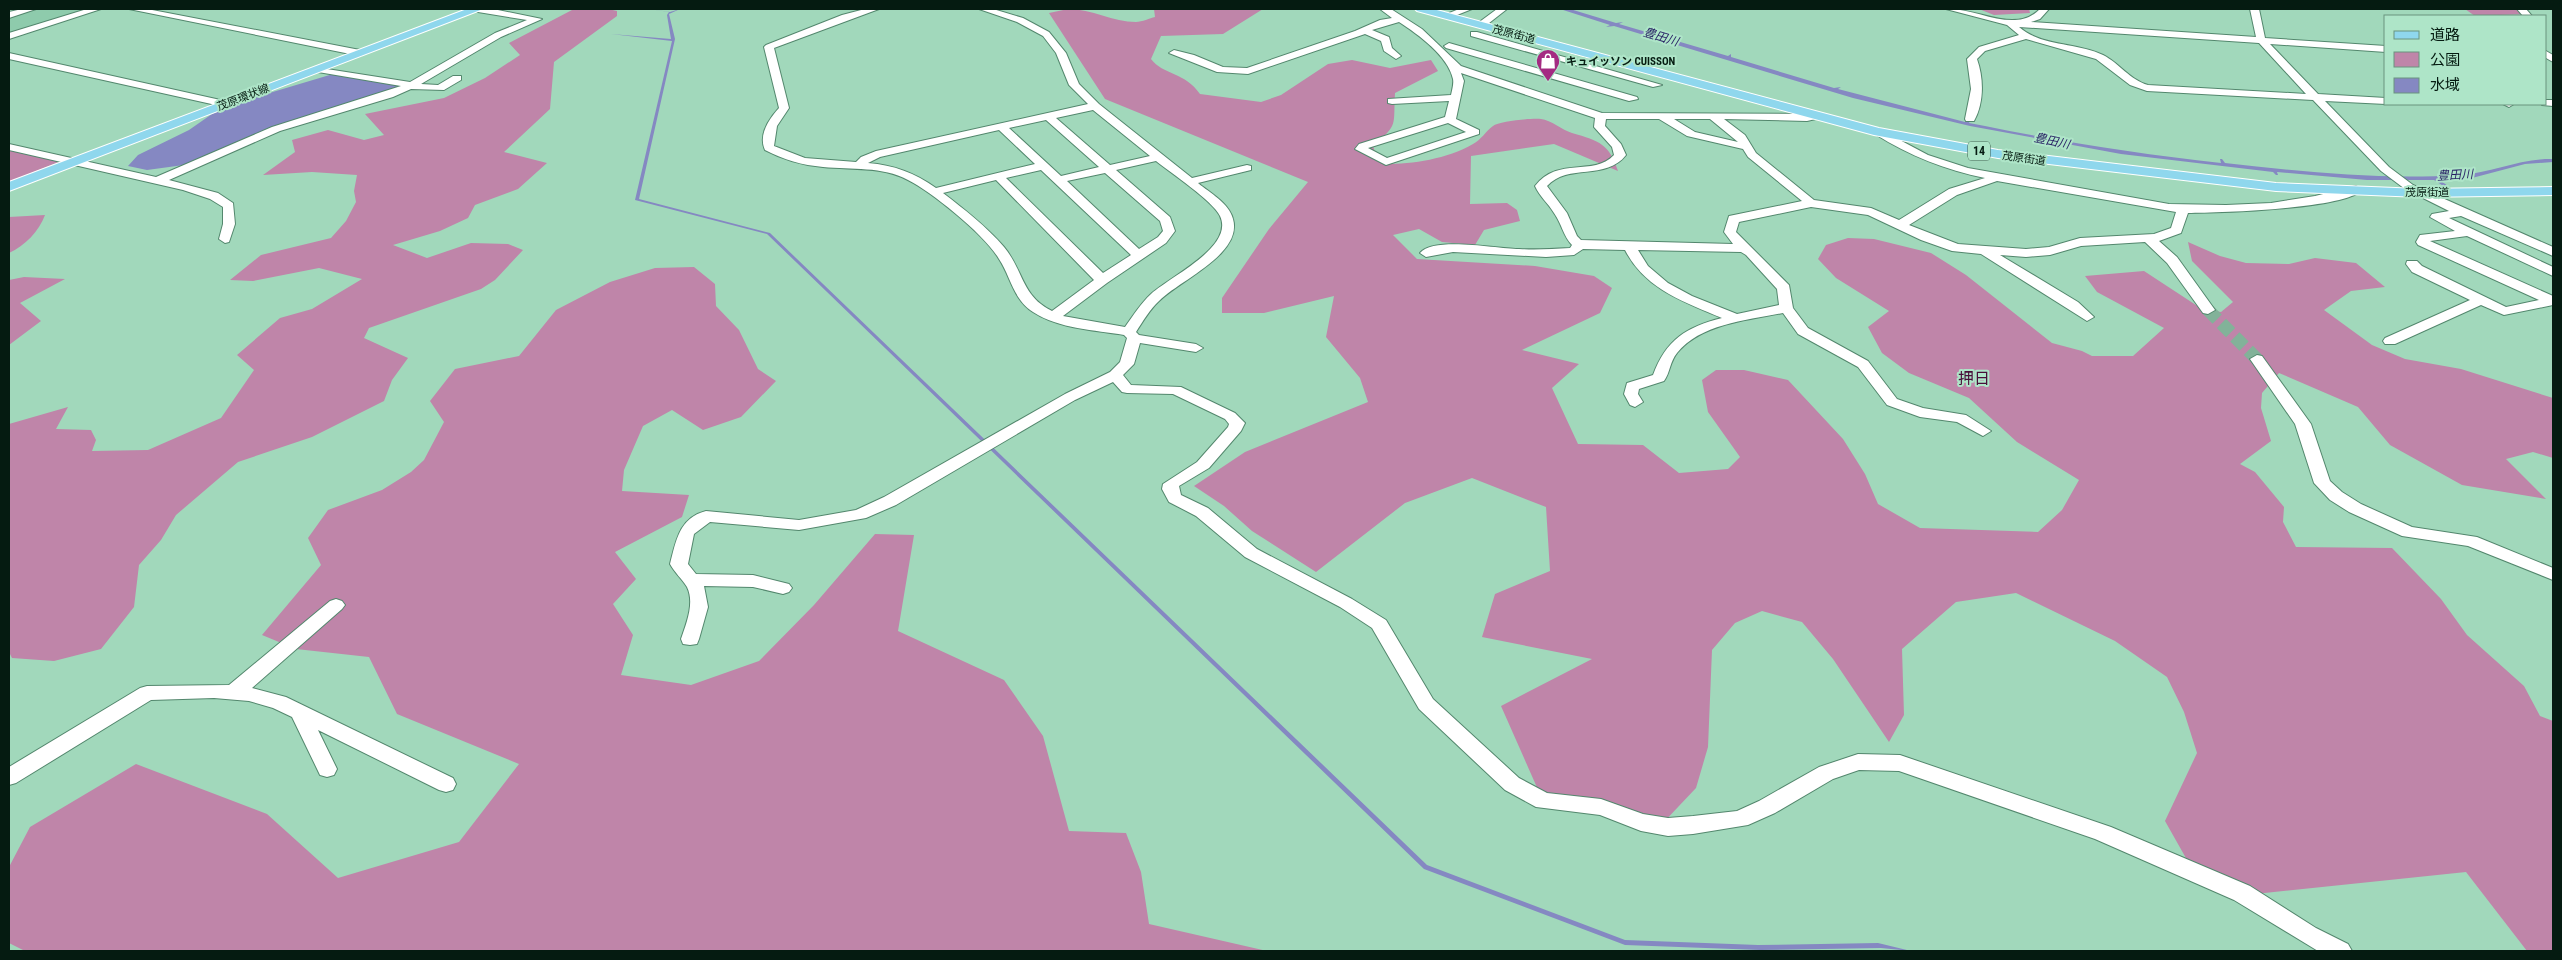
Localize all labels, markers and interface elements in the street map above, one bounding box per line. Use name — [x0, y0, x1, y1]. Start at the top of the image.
legend — [2384, 15, 2547, 105]
street label: 茂原街道 — [1491, 23, 1537, 46]
water label: 豊田川 — [1642, 25, 1682, 50]
text: 道路 — [2430, 26, 2460, 44]
shop icon: キュイッソン CUISSON — [1535, 48, 1561, 82]
text: 公園 — [2430, 51, 2460, 69]
place label: キュイッソン CUISSON — [1566, 55, 1676, 68]
text: 水域 — [2430, 76, 2460, 94]
street label: 茂原環状線 — [215, 82, 271, 113]
water label: 豊田川 — [2033, 130, 2073, 152]
road number: 14 — [1968, 142, 1990, 160]
street label: 茂原街道 — [2001, 149, 2047, 168]
water label: 豊田川 — [2437, 167, 2475, 183]
street label: 茂原街道 — [2405, 186, 2449, 199]
district label: 押日 — [1958, 369, 1990, 388]

